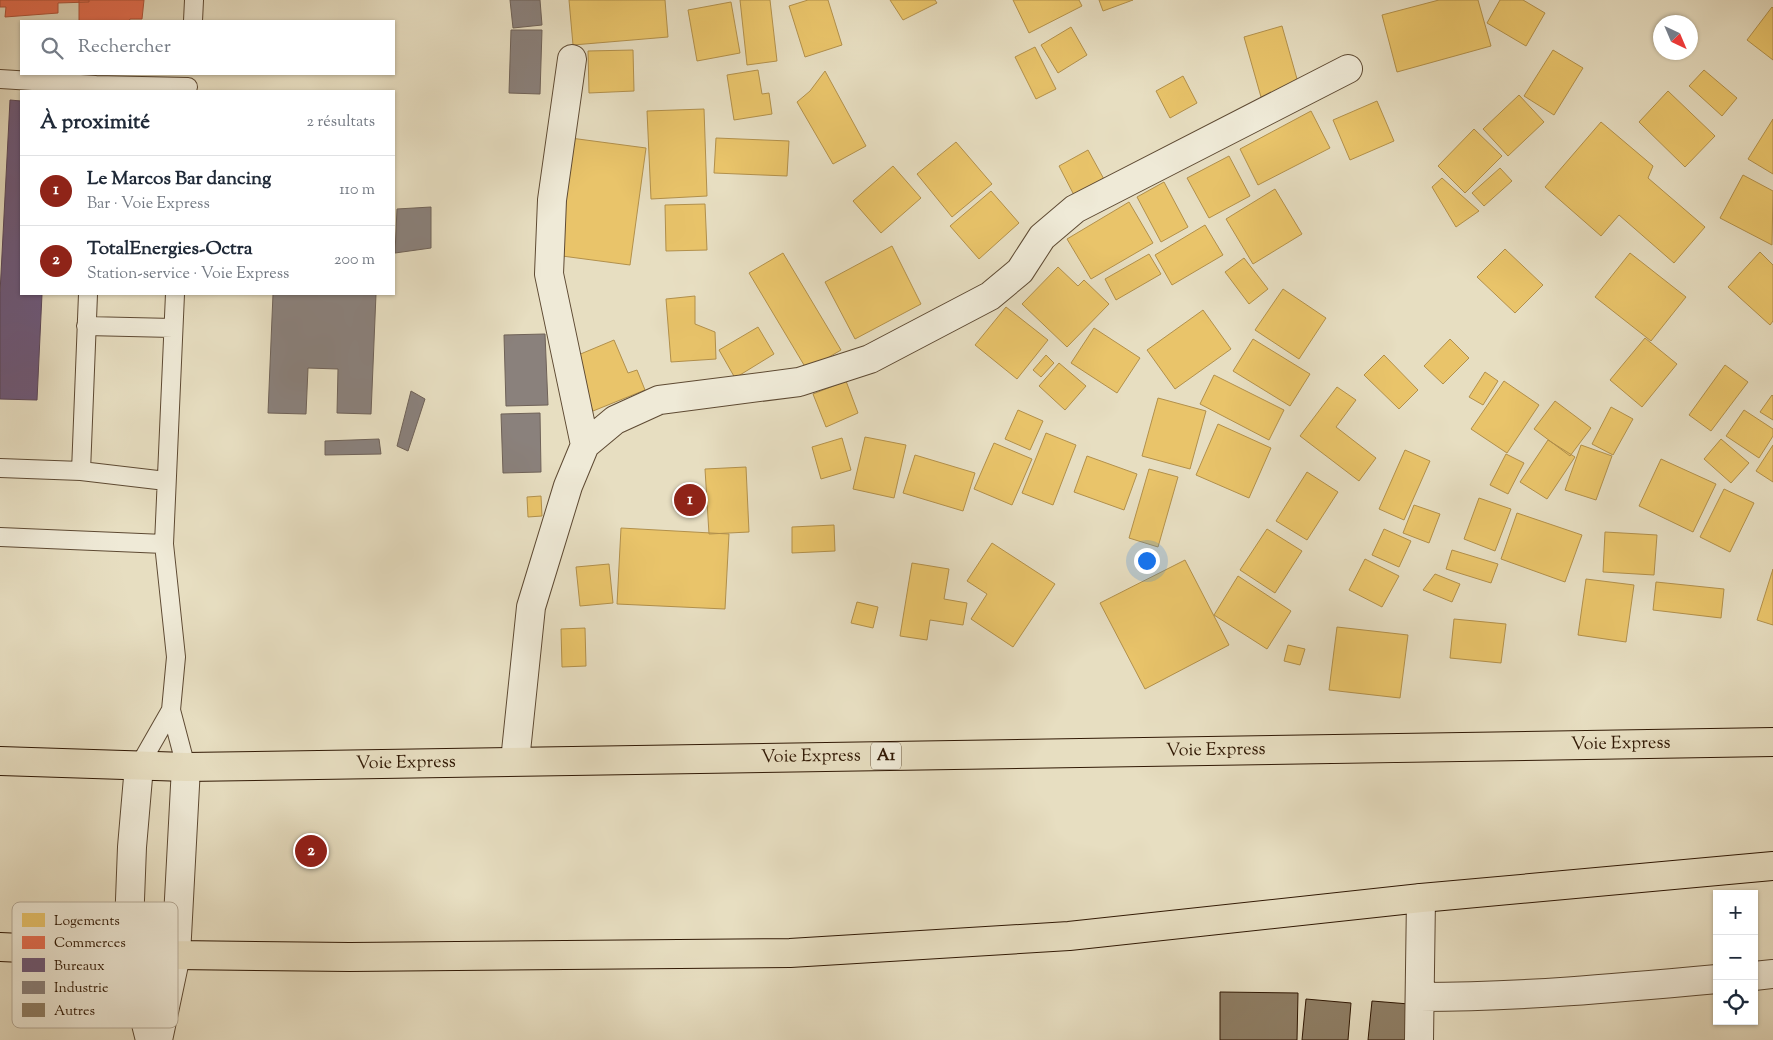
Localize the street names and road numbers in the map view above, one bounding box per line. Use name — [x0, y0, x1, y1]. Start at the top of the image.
street label: Voie Express — [1571, 731, 1671, 758]
street label: Voie Express — [1166, 737, 1266, 765]
road number: A1 — [871, 742, 901, 769]
street label: Voie Express — [761, 743, 861, 771]
street label: Voie Express — [356, 750, 456, 777]

